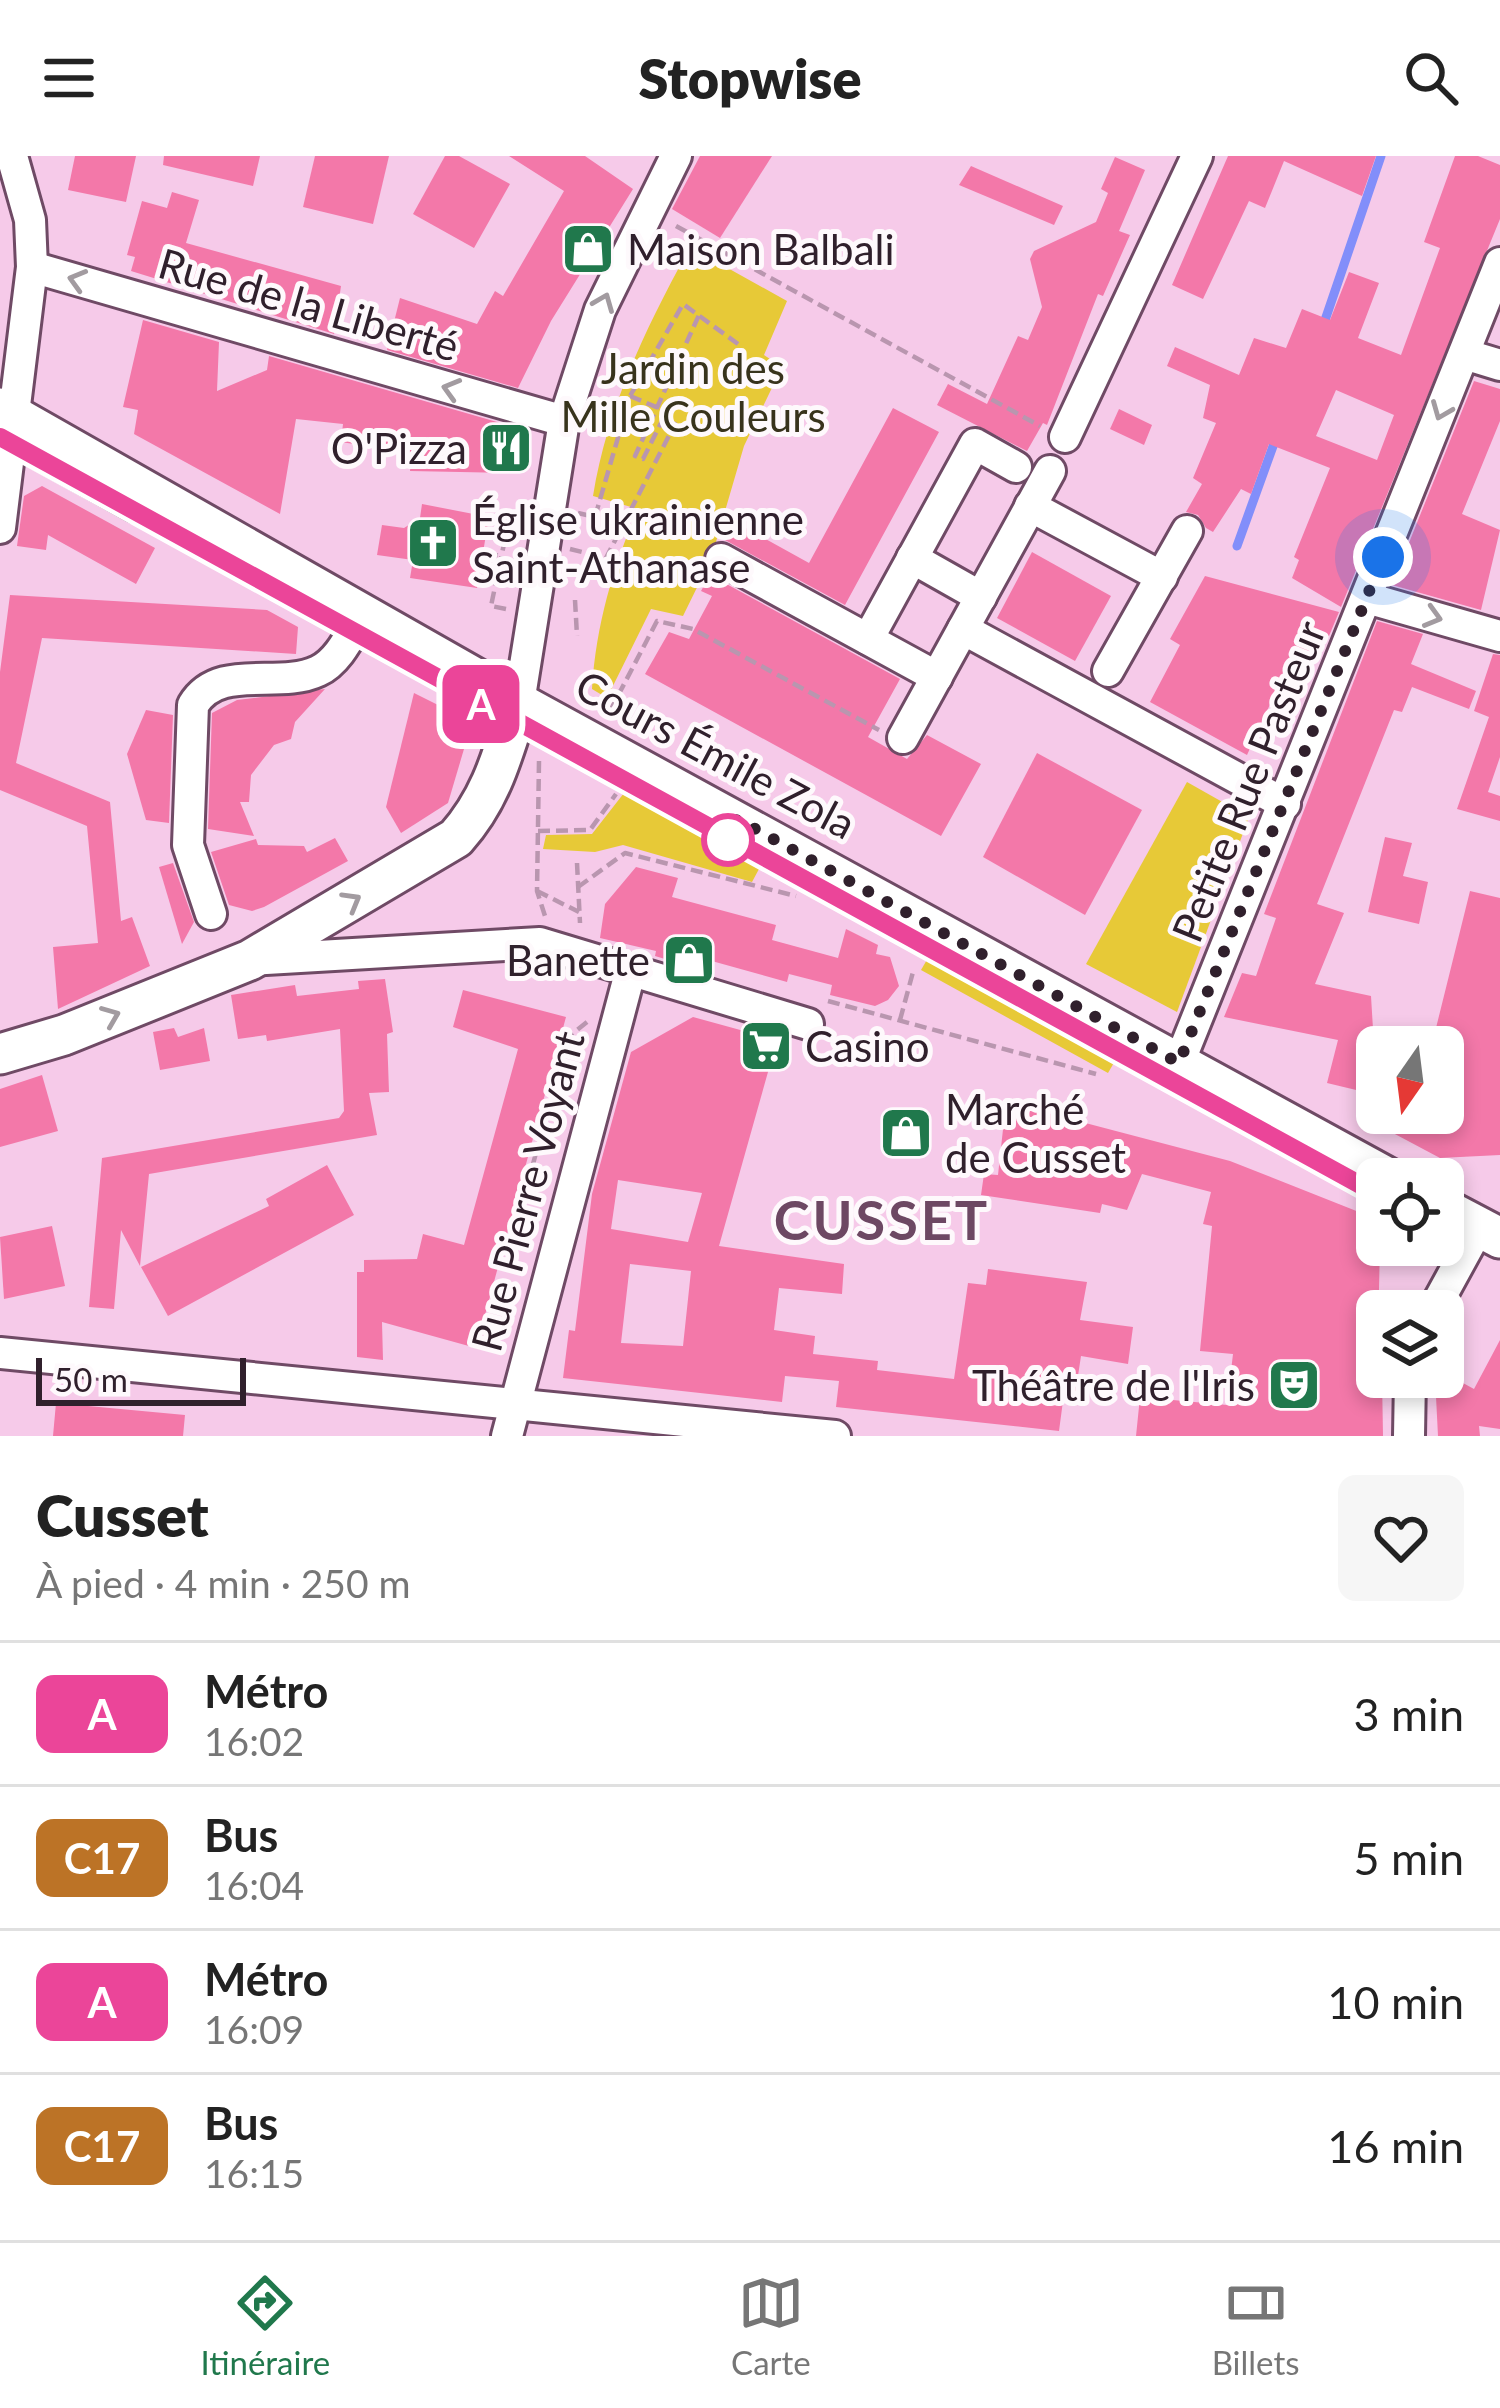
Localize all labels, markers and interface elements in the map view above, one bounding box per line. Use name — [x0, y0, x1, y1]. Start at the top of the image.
icon: menu — [36, 45, 102, 111]
icon: search — [1398, 45, 1464, 111]
text: Stopwise — [639, 46, 861, 111]
shop icon: Maison Balbali — [560, 221, 616, 277]
place label: Maison Balbali — [627, 224, 895, 274]
street label: Rue de la Liberté — [153, 237, 465, 371]
one-way arrow — [67, 270, 87, 295]
one-way arrow — [590, 293, 614, 314]
park label: Jardin des Mille Couleurs — [560, 343, 826, 441]
one-way arrow — [441, 378, 462, 403]
one-way arrow — [1431, 400, 1456, 421]
restaurant icon: O'Pizza — [478, 420, 534, 476]
place label: O'Pizza — [331, 423, 467, 473]
place label: Église ukrainienne Saint-Athanase — [472, 494, 804, 592]
church icon: Église ukrainienne Saint-Athanase — [405, 515, 461, 571]
your location — [1353, 527, 1413, 587]
one-way arrow — [1422, 603, 1443, 628]
street label: Petite Rue Pasteur — [1161, 613, 1335, 949]
street label: Cours Émile Zola — [568, 659, 864, 849]
line badge: A — [442, 665, 520, 743]
text: A — [466, 679, 496, 729]
unlabelled marker — [703, 815, 753, 865]
one-way arrow — [339, 893, 361, 916]
shop icon: Banette — [661, 932, 717, 988]
place label: Banette — [506, 935, 650, 985]
one-way arrow — [99, 1006, 120, 1030]
supermarket icon: Casino — [738, 1018, 794, 1074]
place label: Casino — [805, 1021, 929, 1071]
street label: Rue Pierre Voyant — [460, 1026, 594, 1356]
north arrow — [1356, 1026, 1464, 1134]
map controls — [1356, 1026, 1464, 1398]
place label: Marché de Cusset — [945, 1084, 1126, 1182]
shop icon: Marché de Cusset — [878, 1105, 934, 1161]
button: locate — [1356, 1158, 1464, 1266]
district label: CUSSET — [774, 1187, 990, 1252]
button: layers — [1356, 1290, 1464, 1398]
scale bar — [36, 1352, 246, 1405]
theatre icon: Théâtre de l'Iris — [1266, 1357, 1322, 1413]
text: 50 m — [54, 1359, 128, 1399]
place label: Théâtre de l'Iris — [972, 1360, 1255, 1410]
button: heart — [1338, 1475, 1464, 1601]
text: Cusset — [36, 1481, 209, 1549]
text: À pied · 4 min · 250 m — [36, 1560, 411, 1606]
text: Métro — [204, 1664, 328, 1718]
text: 3 min — [1353, 1687, 1464, 1741]
text: A — [87, 1689, 117, 1739]
text: 16:02 — [204, 1718, 304, 1764]
text: Bus — [204, 1808, 278, 1862]
text: 5 min — [1353, 1831, 1464, 1885]
text: C17 — [64, 1833, 140, 1883]
text: 16:04 — [204, 1862, 304, 1908]
text: Métro — [204, 1952, 328, 2006]
text: 10 min — [1327, 1975, 1464, 2029]
text: A — [87, 1977, 117, 2027]
text: 16:09 — [204, 2006, 304, 2052]
text: Bus — [204, 2096, 278, 2150]
text: 16 min — [1327, 2119, 1464, 2173]
text: C17 — [64, 2121, 140, 2171]
text: 16:15 — [204, 2150, 304, 2196]
tab: Itinéraire — [200, 2270, 330, 2382]
tab: Carte — [731, 2270, 811, 2382]
tab: Billets — [1212, 2270, 1300, 2382]

